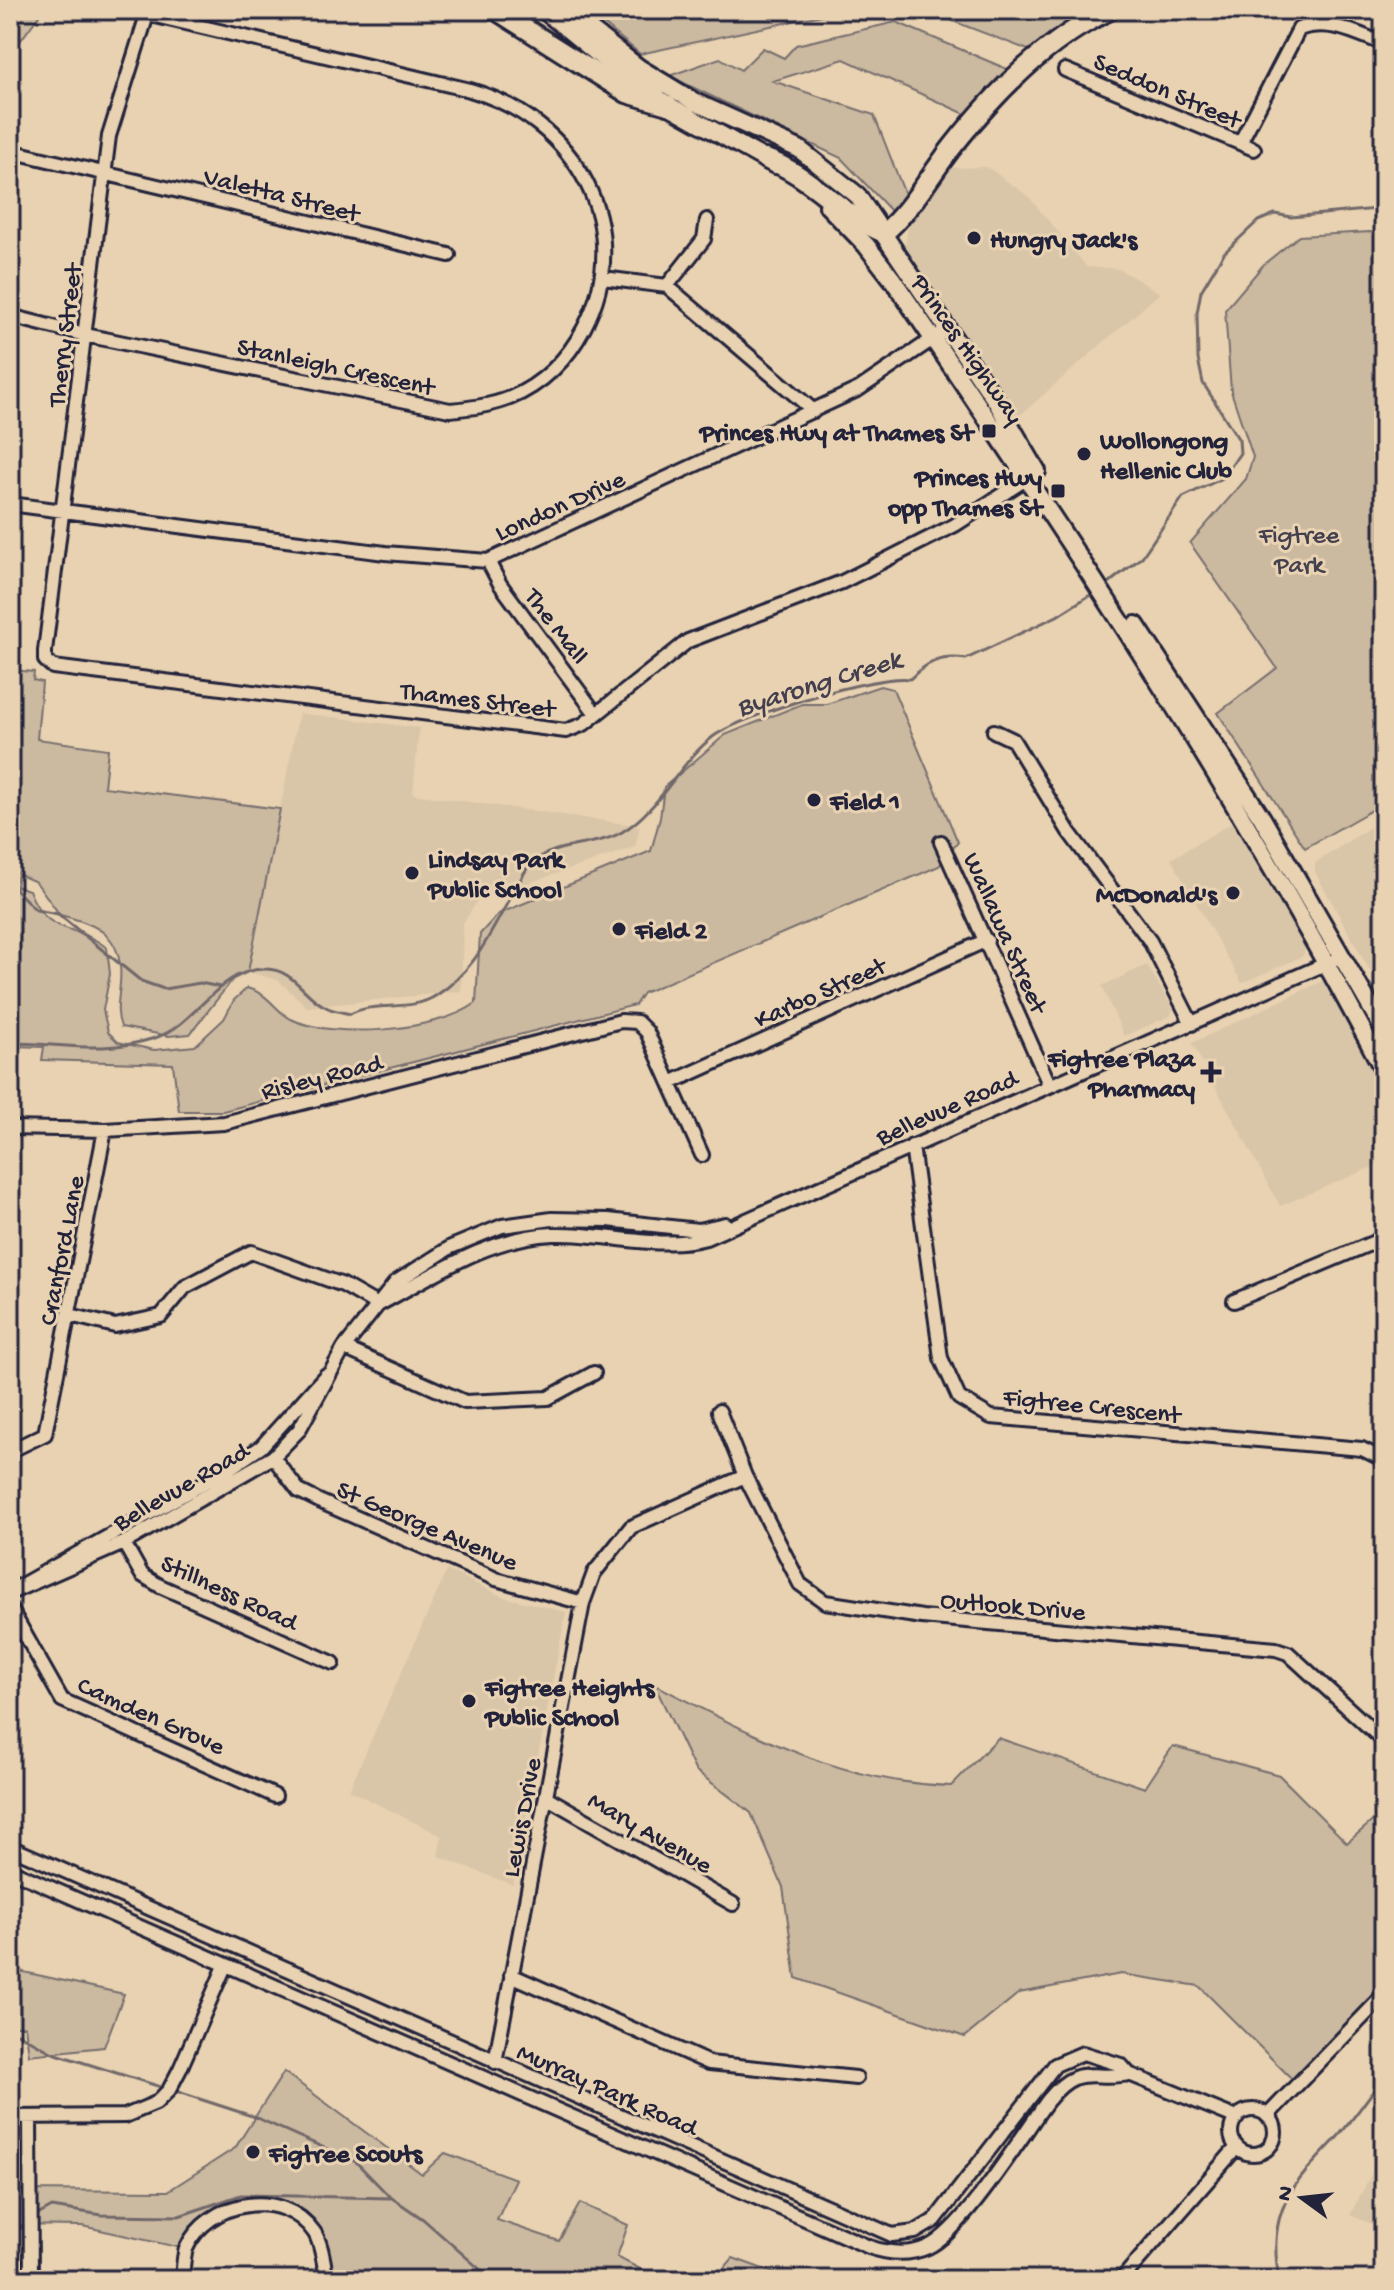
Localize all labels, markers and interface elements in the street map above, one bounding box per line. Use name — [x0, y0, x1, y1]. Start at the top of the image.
street label: Seddon Street — [1088, 48, 1247, 139]
street label: Valetta Street — [199, 163, 364, 232]
place label: Hungry Jack's — [990, 227, 1139, 258]
marker: Hungry Jack's — [965, 229, 983, 247]
street label: Therry Street — [43, 260, 92, 411]
street label: Princes Highway — [902, 269, 1029, 432]
street label: Stanleigh Crescent — [234, 333, 439, 406]
place label: Princes Hwy at Thames St — [698, 420, 975, 451]
marker: Princes Hwy at Thames St — [980, 422, 998, 440]
place label: Wollongong Hellenic Club — [1099, 428, 1232, 489]
marker: Wollongong Hellenic Club — [1075, 445, 1093, 463]
street label: London Drive — [491, 465, 631, 551]
place label: Princes Hwy opp Thames St — [887, 465, 1044, 526]
marker: Princes Hwy opp Thames St — [1049, 482, 1067, 500]
park label: Figtree Park — [1258, 522, 1340, 583]
street label: The Mall — [514, 582, 593, 672]
water label: Byarong Creek — [733, 644, 908, 726]
street label: Thames Street — [396, 677, 559, 728]
place label: Field 1 — [829, 789, 900, 820]
marker: Field 1 — [805, 791, 823, 809]
place label: Lindsay Park Public School — [426, 847, 567, 908]
street label: Wallawa Street — [954, 849, 1053, 1021]
marker: Lindsay Park Public School — [403, 864, 421, 882]
place label: McDonald's — [1096, 882, 1218, 913]
marker: McDonald's — [1224, 884, 1242, 902]
place label: Field 2 — [634, 918, 707, 949]
marker: Field 2 — [610, 920, 628, 938]
street label: Karbo Street — [750, 951, 894, 1038]
place label: Figtree Plaza Pharmacy — [1047, 1046, 1197, 1107]
street label: Risley Road — [258, 1049, 388, 1109]
marker: Figtree Plaza Pharmacy — [1202, 1063, 1220, 1081]
street label: Bellevue Road — [871, 1064, 1025, 1156]
street label: Cranford Lane — [35, 1173, 94, 1328]
street label: Figtree Crescent — [1000, 1384, 1184, 1433]
street label: Bellevue Road — [108, 1437, 257, 1541]
street label: St George Avenue — [331, 1476, 522, 1581]
street label: Stillness Road — [155, 1550, 303, 1641]
street label: Outlook Drive — [939, 1587, 1087, 1630]
street label: Camden Grove — [72, 1672, 229, 1765]
place label: Figtree Heights Public School — [483, 1675, 656, 1736]
marker: Figtree Heights Public School — [460, 1692, 478, 1710]
street label: Lewis Drive — [498, 1755, 551, 1880]
street label: Mary Avenue — [581, 1787, 717, 1883]
street label: Murray Park Road — [511, 2038, 703, 2147]
place label: Figtree Scouts — [268, 2141, 424, 2172]
marker: Figtree Scouts — [244, 2143, 262, 2161]
north arrow — [1262, 2158, 1342, 2238]
text: N — [1272, 2184, 1301, 2204]

